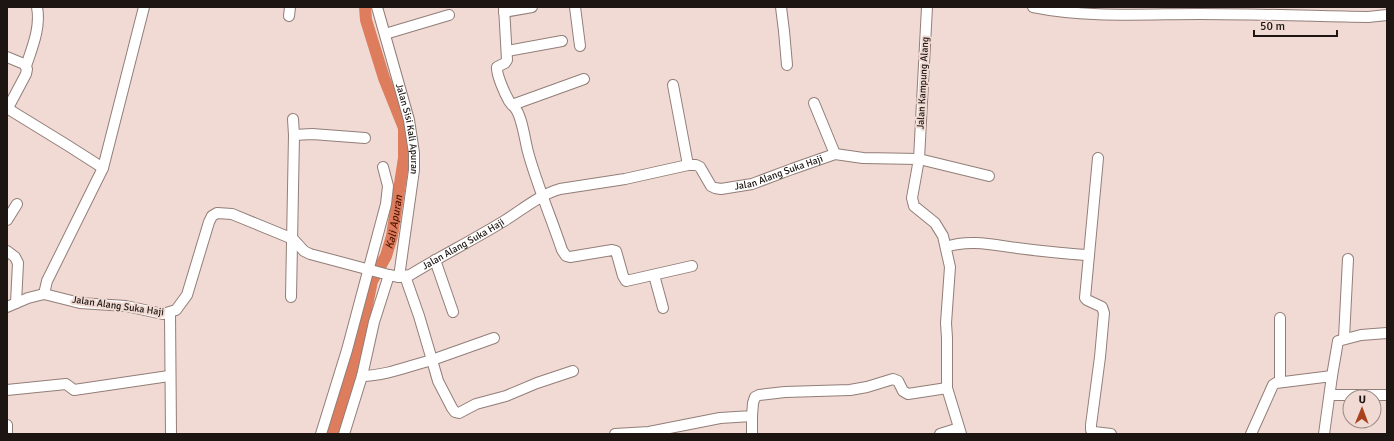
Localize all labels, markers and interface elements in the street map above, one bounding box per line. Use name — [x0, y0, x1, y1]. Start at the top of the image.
scale bar — [1254, 12, 1337, 38]
text: 50 m — [1260, 19, 1285, 34]
street label: Jalan Kampung Alang — [915, 37, 931, 129]
street label: Jalan Sisi Kali Apuran — [393, 82, 420, 175]
street label: Jalan Alang Suka Haji — [734, 153, 825, 193]
water label: Kali Apuran — [382, 193, 405, 251]
street label: Jalan Alang Suka Haji — [420, 216, 507, 272]
street label: Jalan Alang Suka Haji — [71, 294, 165, 318]
north arrow — [1342, 389, 1382, 429]
text: U — [1358, 393, 1366, 406]

